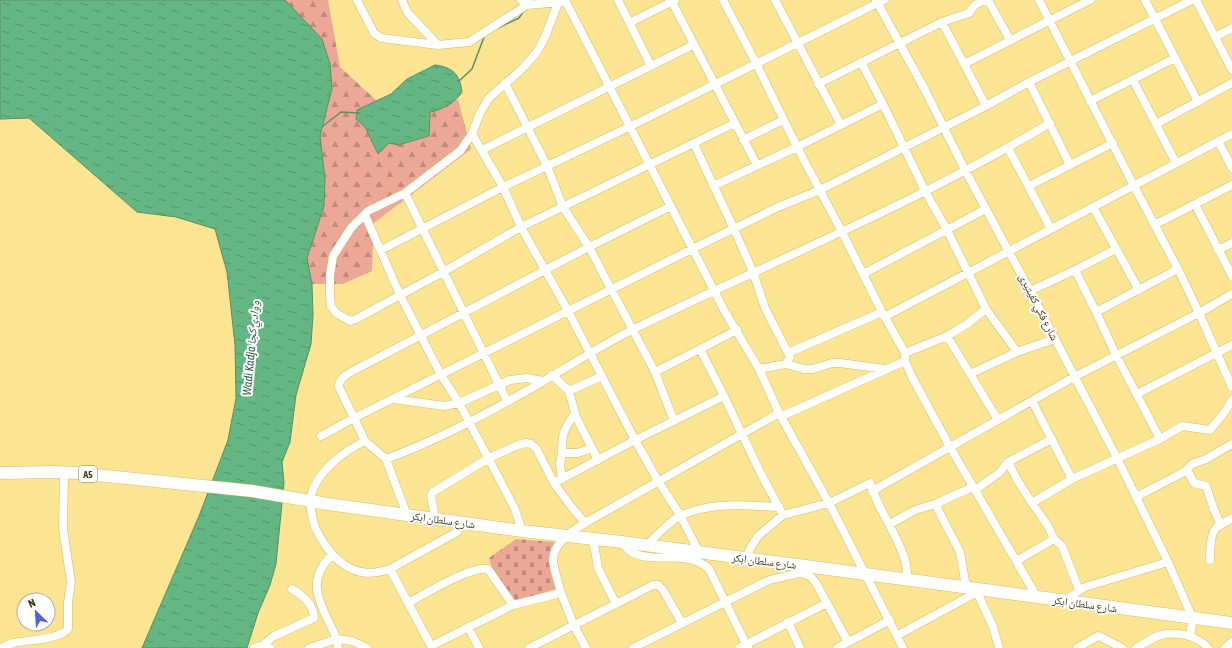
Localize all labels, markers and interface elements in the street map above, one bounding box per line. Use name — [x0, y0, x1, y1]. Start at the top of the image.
street label: شارع فكي كفيتيرى — [1015, 272, 1061, 344]
water label: Wadi Kadja ووادي كجا — [240, 300, 265, 396]
road number: A5 — [79, 466, 97, 482]
street label: شارع سلطان ابكر — [409, 509, 476, 531]
street label: شارع سلطان ابكر — [730, 551, 797, 572]
north arrow — [16, 592, 56, 632]
street label: شارع سلطان ابكر — [1051, 593, 1118, 615]
text: N — [26, 596, 37, 610]

